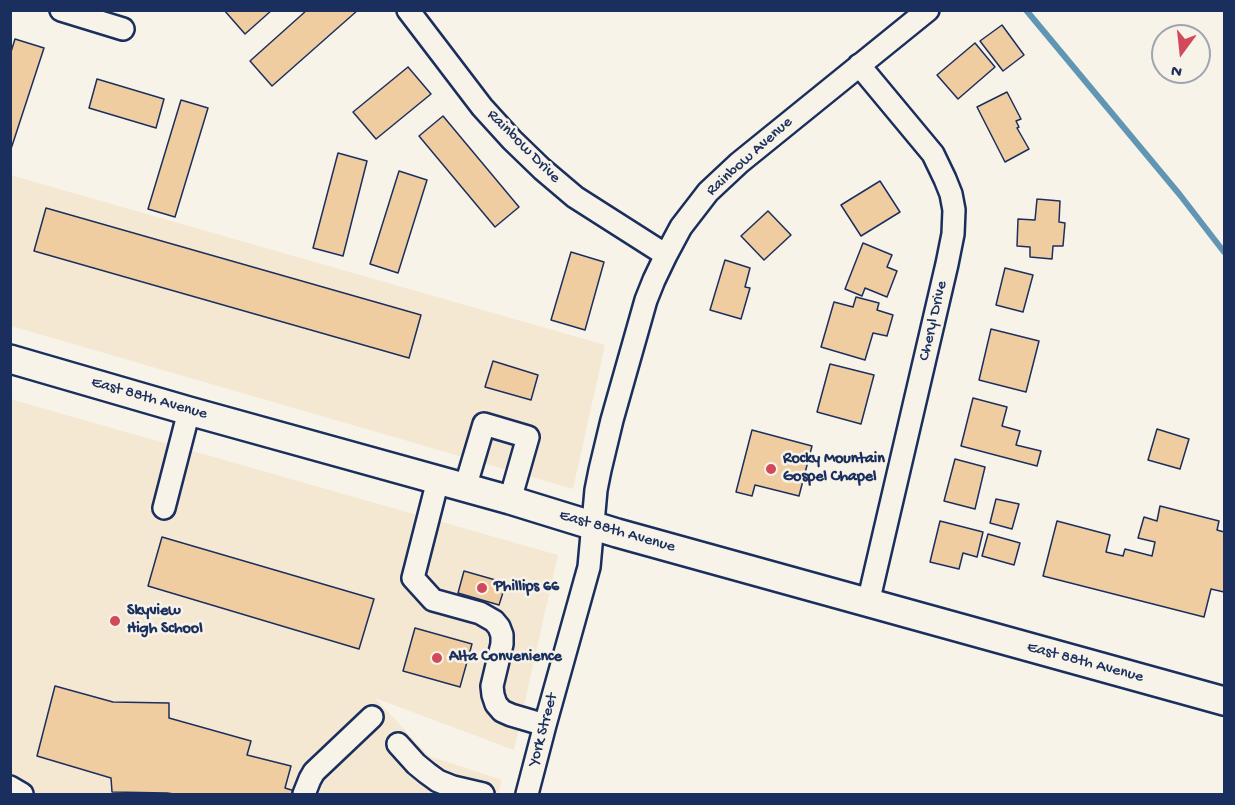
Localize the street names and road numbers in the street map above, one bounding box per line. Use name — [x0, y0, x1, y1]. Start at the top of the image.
street label: Rainbow Drive — [482, 106, 564, 188]
street label: Rainbow Avenue — [703, 113, 797, 201]
street label: Cheryl Drive — [916, 279, 952, 363]
street label: East 88th Avenue — [89, 373, 209, 425]
street label: East 88th Avenue — [557, 506, 677, 558]
street label: East 88th Avenue — [1025, 638, 1145, 688]
street label: York Street — [525, 691, 563, 769]

